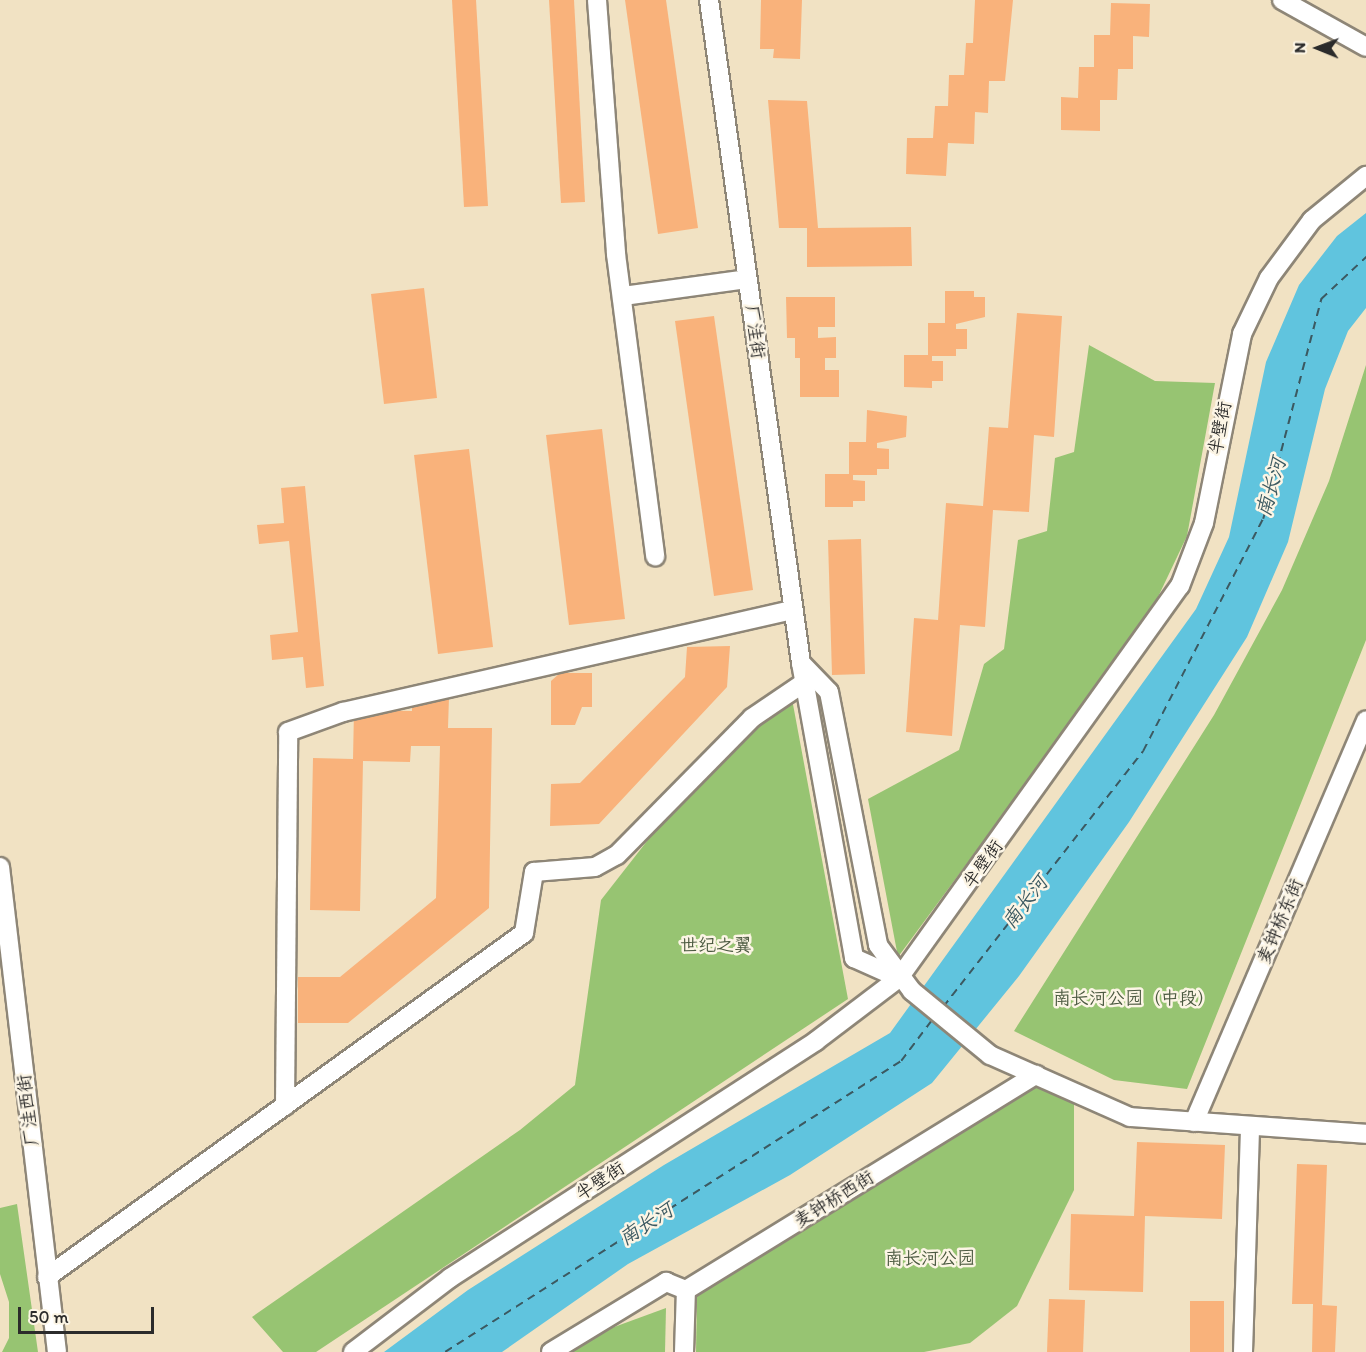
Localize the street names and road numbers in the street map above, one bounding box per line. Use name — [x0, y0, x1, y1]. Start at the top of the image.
street label: 厂洼街 — [741, 304, 769, 360]
street label: 半壁街 — [1204, 399, 1236, 457]
street label: 半壁街 — [958, 836, 1008, 892]
street label: 麦钟桥东街 — [1252, 875, 1308, 967]
street label: 厂洼西街 — [13, 1073, 43, 1147]
street label: 半壁街 — [571, 1157, 629, 1205]
street label: 麦钟桥西街 — [790, 1166, 878, 1232]

